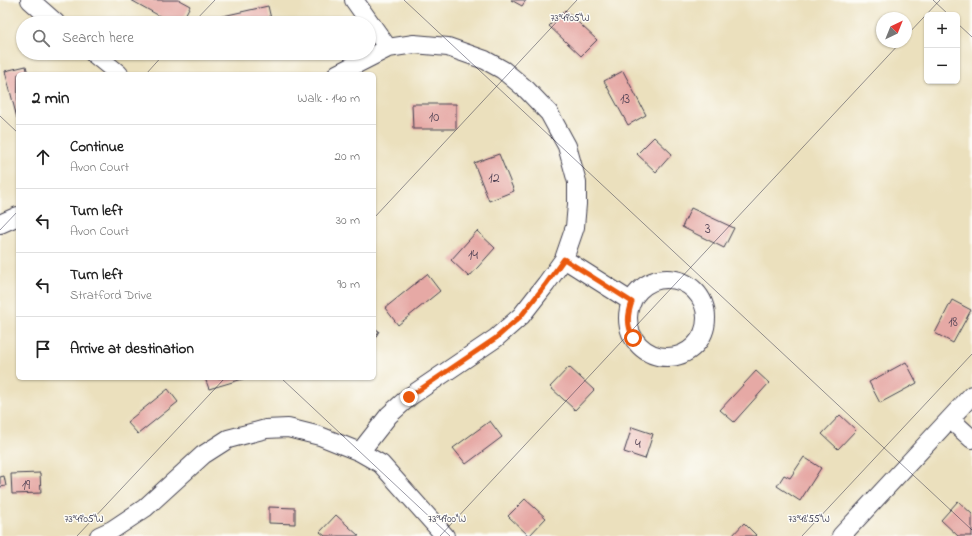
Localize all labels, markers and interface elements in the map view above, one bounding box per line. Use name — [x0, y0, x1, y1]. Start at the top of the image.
text: 73°49'05"W — [550, 11, 590, 26]
north arrow — [876, 12, 912, 48]
map controls — [924, 12, 960, 84]
button: + — [924, 12, 960, 48]
search box — [16, 16, 376, 60]
icon: search — [30, 27, 52, 49]
text: Search here — [62, 27, 134, 49]
button: − — [924, 48, 960, 84]
text: 2 min — [32, 86, 69, 111]
text: Walk · 140 m — [297, 89, 360, 108]
house number: 13 — [620, 89, 630, 110]
house number: 10 — [429, 107, 439, 128]
text: Continue — [70, 136, 124, 158]
icon: ahead — [32, 146, 54, 168]
text: 20 m — [335, 147, 360, 166]
text: Avon Court — [70, 158, 129, 177]
house number: 12 — [488, 168, 500, 189]
text: Turn left — [70, 200, 123, 222]
icon: left — [32, 210, 54, 232]
text: 30 m — [336, 211, 360, 230]
house number: 3 — [705, 219, 711, 240]
text: Avon Court — [70, 222, 129, 241]
house number: 14 — [468, 245, 478, 266]
text: Turn left — [70, 264, 123, 286]
icon: left — [32, 274, 54, 296]
text: 90 m — [337, 275, 360, 294]
text: Stratford Drive — [70, 286, 152, 305]
house number: 18 — [948, 312, 958, 333]
route start — [624, 329, 642, 347]
icon: arrive — [32, 338, 54, 360]
text: Arrive at destination — [70, 338, 194, 360]
route end — [400, 388, 418, 406]
house number: 4 — [635, 434, 641, 455]
house number: 19 — [22, 475, 31, 496]
text: 73°49'05"W — [64, 512, 104, 527]
text: 73°49'00"W — [428, 512, 466, 527]
text: 73°48'55"W — [788, 512, 830, 527]

